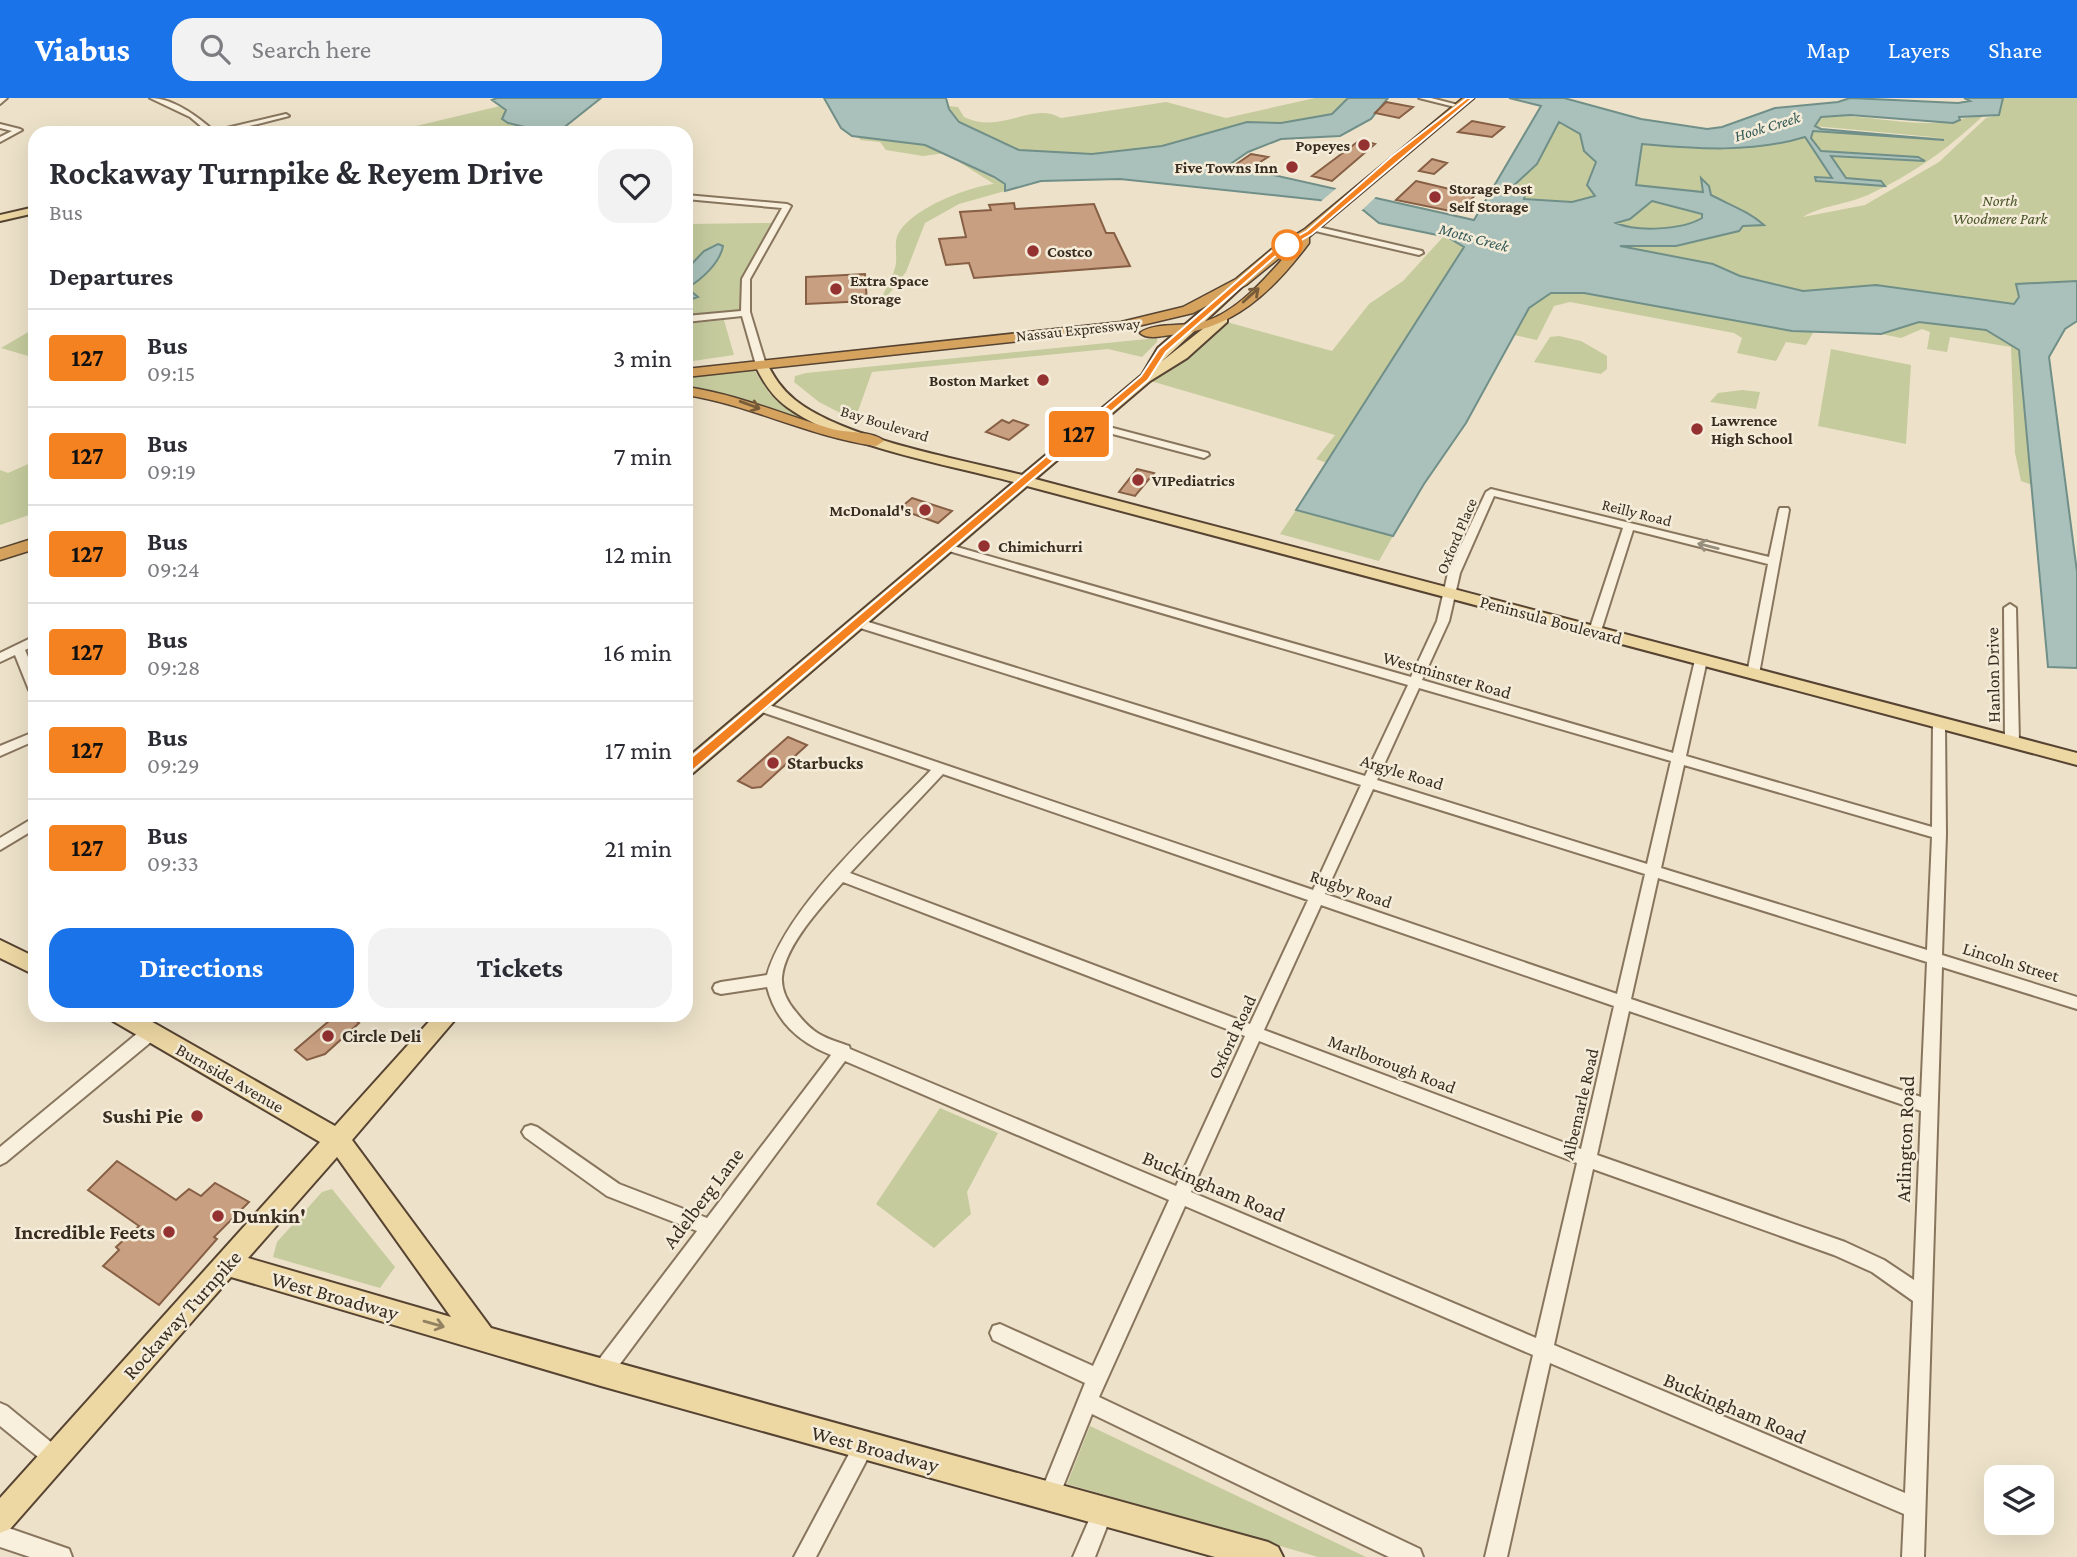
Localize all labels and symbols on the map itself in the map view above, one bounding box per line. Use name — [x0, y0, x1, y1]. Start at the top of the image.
water label: Hook Creek — [1732, 108, 1803, 145]
place label: Popeyes — [1295, 137, 1350, 154]
marker: Popeyes — [1356, 137, 1372, 153]
place label: Five Towns Inn — [1175, 159, 1278, 176]
marker: Five Towns Inn — [1284, 159, 1300, 175]
place label: Storage Post Self Storage — [1449, 180, 1533, 215]
marker: Storage Post Self Storage — [1427, 189, 1443, 205]
park label: North Woodmere Park — [1952, 192, 2049, 227]
water label: Motts Creek — [1436, 220, 1511, 255]
unlabelled marker — [1272, 230, 1302, 260]
marker: Costco — [1025, 243, 1041, 259]
place label: Costco — [1047, 243, 1093, 260]
place label: Extra Space Storage — [850, 272, 929, 307]
marker: Extra Space Storage — [828, 281, 844, 297]
one-way arrow — [1242, 287, 1260, 303]
street label: Nassau Expressway — [1015, 314, 1142, 345]
place label: Boston Market — [929, 372, 1029, 389]
marker: Boston Market — [1035, 372, 1051, 388]
one-way arrow — [738, 400, 760, 413]
street label: Bay Boulevard — [838, 402, 932, 446]
line badge: 127 — [1039, 411, 1119, 457]
place label: Lawrence High School — [1711, 412, 1793, 447]
marker: Lawrence High School — [1689, 421, 1705, 437]
marker: VIPediatrics — [1130, 472, 1146, 488]
place label: VIPediatrics — [1151, 472, 1235, 489]
street label: Oxford Place — [1433, 496, 1480, 577]
street label: Reilly Road — [1600, 496, 1674, 530]
place label: McDonald's — [829, 502, 911, 519]
marker: McDonald's — [917, 502, 933, 518]
marker: Chimichurri — [976, 538, 992, 554]
place label: Chimichurri — [998, 538, 1083, 555]
one-way arrow — [1698, 539, 1720, 552]
street label: Peninsula Boulevard — [1478, 591, 1625, 649]
street label: Hanlon Drive — [1982, 627, 2004, 723]
street label: Westminster Road — [1380, 647, 1514, 703]
street label: Argyle Road — [1358, 750, 1446, 794]
place label: Starbucks — [787, 753, 863, 773]
marker: Starbucks — [765, 755, 781, 771]
street label: Rugby Road — [1307, 866, 1395, 913]
street label: Lincoln Street — [1960, 938, 2063, 986]
street label: Oxford Road — [1204, 992, 1260, 1082]
place label: Circle Deli — [342, 1026, 422, 1046]
marker: Circle Deli — [320, 1028, 336, 1044]
street label: Marlborough Road — [1325, 1030, 1459, 1098]
street label: Burnside Avenue — [173, 1039, 287, 1117]
street label: Albemarle Road — [1557, 1046, 1603, 1162]
street label: Arlington Road — [1891, 1075, 1919, 1203]
place label: Sushi Pie — [102, 1104, 183, 1128]
marker: Sushi Pie — [189, 1108, 205, 1124]
street label: Adelberg Lane — [657, 1143, 749, 1253]
street label: Buckingham Road — [1139, 1145, 1289, 1227]
place label: Dunkin' — [232, 1204, 306, 1228]
marker: Dunkin' — [210, 1208, 226, 1224]
place label: Incredible Feets — [14, 1220, 155, 1244]
marker: Incredible Feets — [161, 1224, 177, 1240]
street label: Rockaway Turnpike — [118, 1246, 246, 1384]
street label: West Broadway — [269, 1266, 402, 1326]
one-way arrow — [423, 1319, 445, 1332]
street label: Buckingham Road — [1660, 1367, 1810, 1449]
street label: West Broadway — [809, 1420, 942, 1478]

